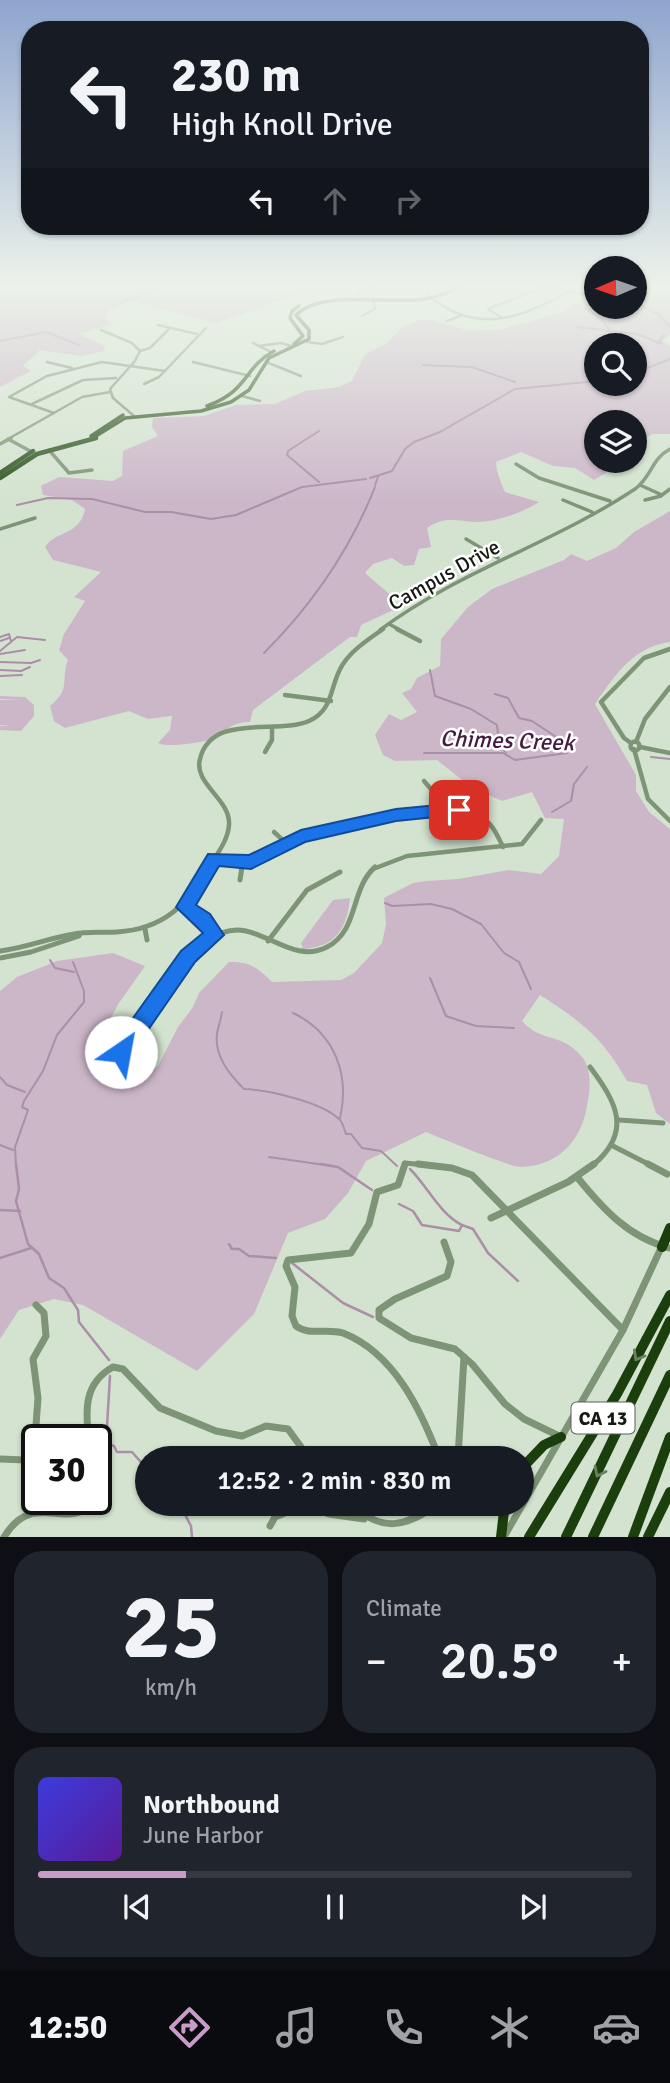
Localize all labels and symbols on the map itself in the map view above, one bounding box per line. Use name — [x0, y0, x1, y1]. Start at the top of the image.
north arrow — [584, 256, 648, 318]
street label: Campus Drive — [384, 534, 504, 616]
water label: Chimes Creek — [439, 724, 577, 757]
pin — [429, 780, 489, 840]
position arrow — [84, 1015, 158, 1089]
one-way arrow — [633, 1348, 647, 1361]
road number: CA 13 — [572, 1402, 634, 1434]
speed limit sign: 30 — [21, 1424, 112, 1515]
one-way arrow — [593, 1465, 607, 1477]

